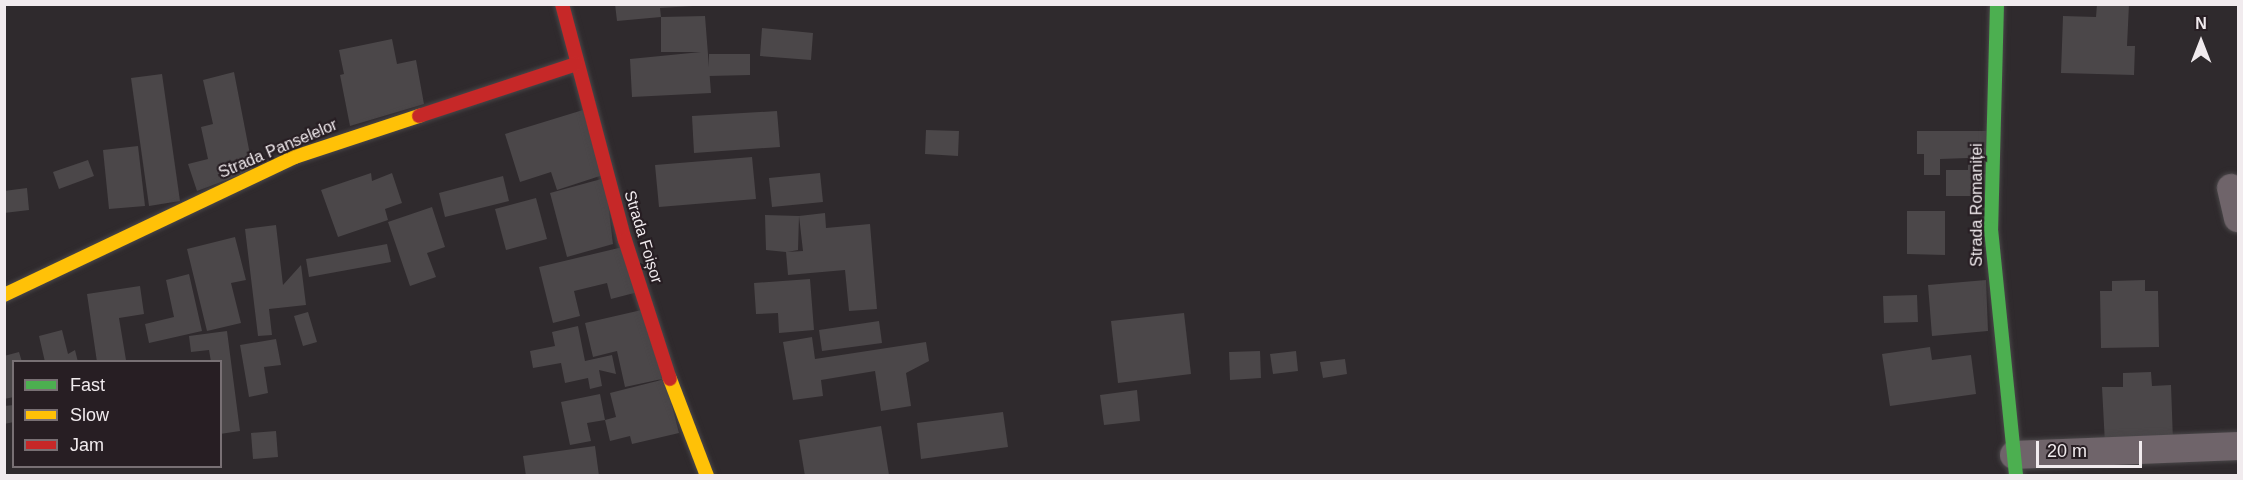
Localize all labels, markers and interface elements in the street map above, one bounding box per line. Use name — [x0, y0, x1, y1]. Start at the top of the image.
north arrow — [2171, 12, 2231, 72]
text: N — [2195, 15, 2207, 32]
street label: Strada Panselelor — [216, 115, 340, 183]
street label: Strada Romaniței — [1967, 143, 1987, 267]
street label: Strada Foișor — [620, 188, 666, 286]
legend — [12, 360, 222, 468]
text: Fast — [70, 375, 105, 395]
text: Slow — [70, 405, 109, 425]
scale bar — [2039, 429, 2146, 467]
text: Jam — [70, 435, 104, 455]
text: 20 m — [2047, 441, 2087, 461]

